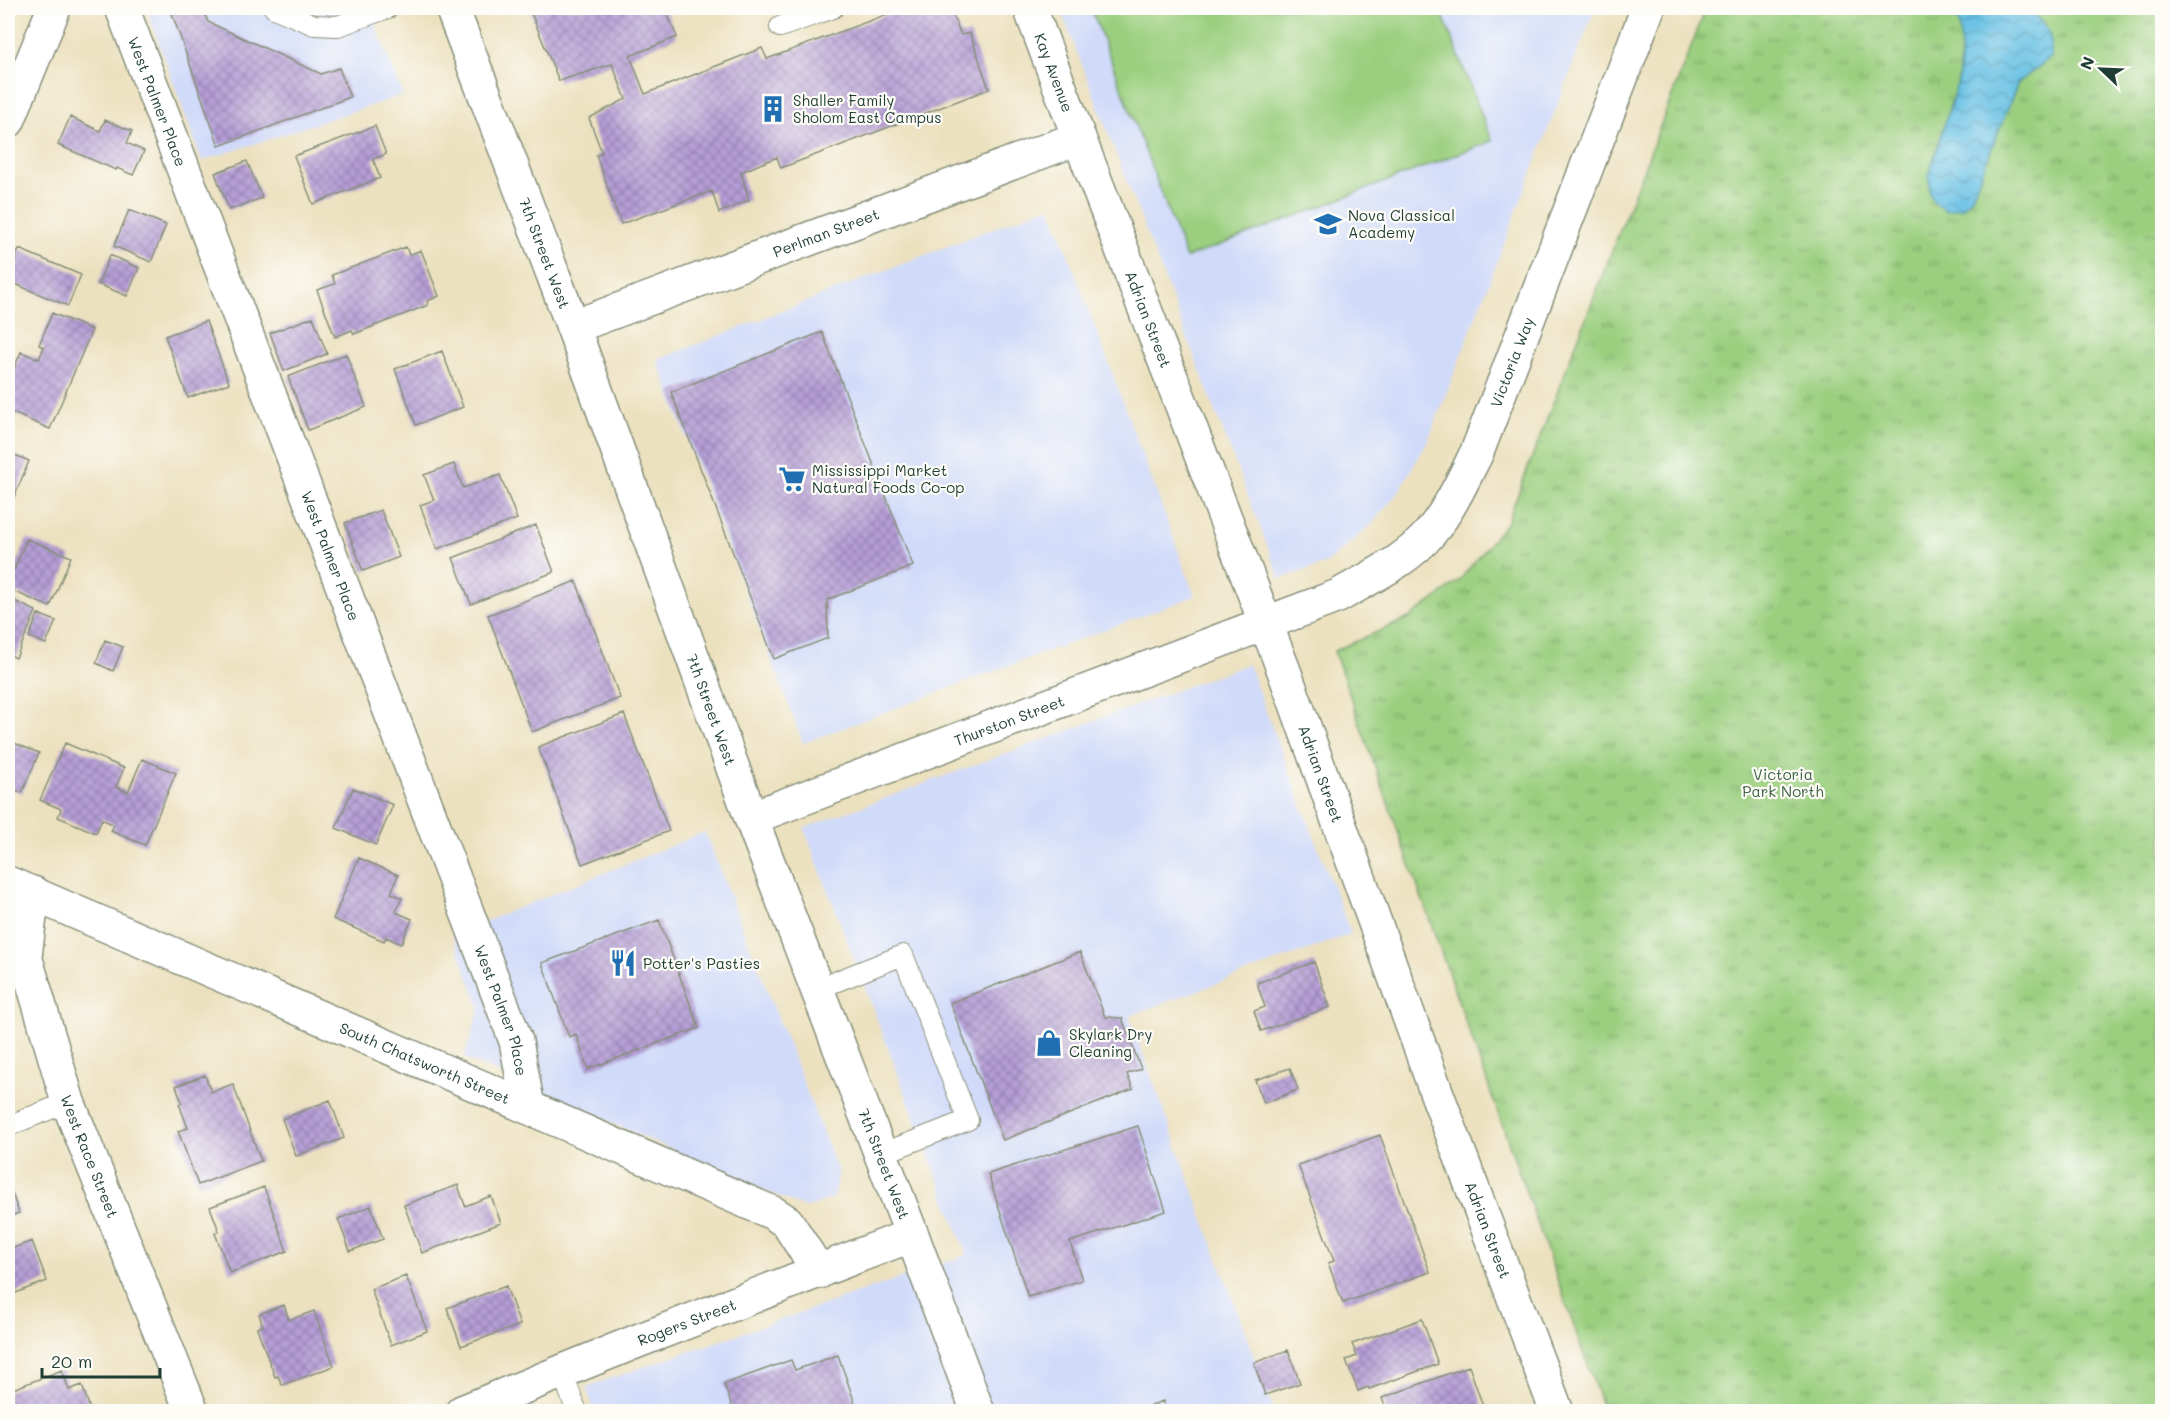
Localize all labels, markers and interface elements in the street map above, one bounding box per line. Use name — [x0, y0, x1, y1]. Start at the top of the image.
street label: Kay Avenue — [1030, 30, 1078, 115]
street label: West Palmer Place — [124, 34, 191, 169]
north arrow — [2071, 39, 2131, 99]
text: N — [2075, 53, 2099, 73]
place label: Shaller Family Sholom East Campus — [793, 90, 942, 127]
building icon: Shaller Family Sholom East Campus — [758, 94, 788, 124]
street label: 7th Street West — [515, 195, 575, 311]
street label: Perlman Street — [770, 204, 882, 261]
place label: Nova Classical Academy — [1348, 205, 1455, 242]
school or university icon: Nova Classical Academy — [1313, 209, 1343, 239]
street label: Adrian Street — [1121, 268, 1176, 370]
street label: Victoria Way — [1485, 314, 1538, 410]
place label: Mississippi Market Natural Foods Co-op — [812, 460, 965, 497]
supermarket icon: Mississippi Market Natural Foods Co-op — [777, 464, 807, 494]
street label: West Palmer Place — [297, 488, 365, 623]
street label: 7th Street West — [682, 651, 741, 768]
street label: Thurston Street — [951, 690, 1067, 750]
street label: Adrian Street — [1294, 722, 1348, 825]
park label: Victoria Park North — [1742, 764, 1824, 801]
street label: West Palmer Place — [470, 942, 532, 1077]
restaurant icon: Potter's Pasties — [608, 948, 638, 978]
place label: Potter's Pasties — [643, 953, 760, 973]
street label: South Chatsworth Street — [337, 1017, 513, 1108]
place label: Skylark Dry Cleaning — [1069, 1024, 1152, 1061]
shop icon: Skylark Dry Cleaning — [1034, 1028, 1064, 1058]
street label: West Race Street — [56, 1092, 123, 1221]
street label: 7th Street West — [854, 1105, 915, 1222]
street label: Adrian Street — [1461, 1178, 1516, 1281]
street label: Rogers Street — [635, 1294, 739, 1350]
scale bar — [42, 1341, 160, 1379]
text: 20 m — [51, 1349, 92, 1373]

